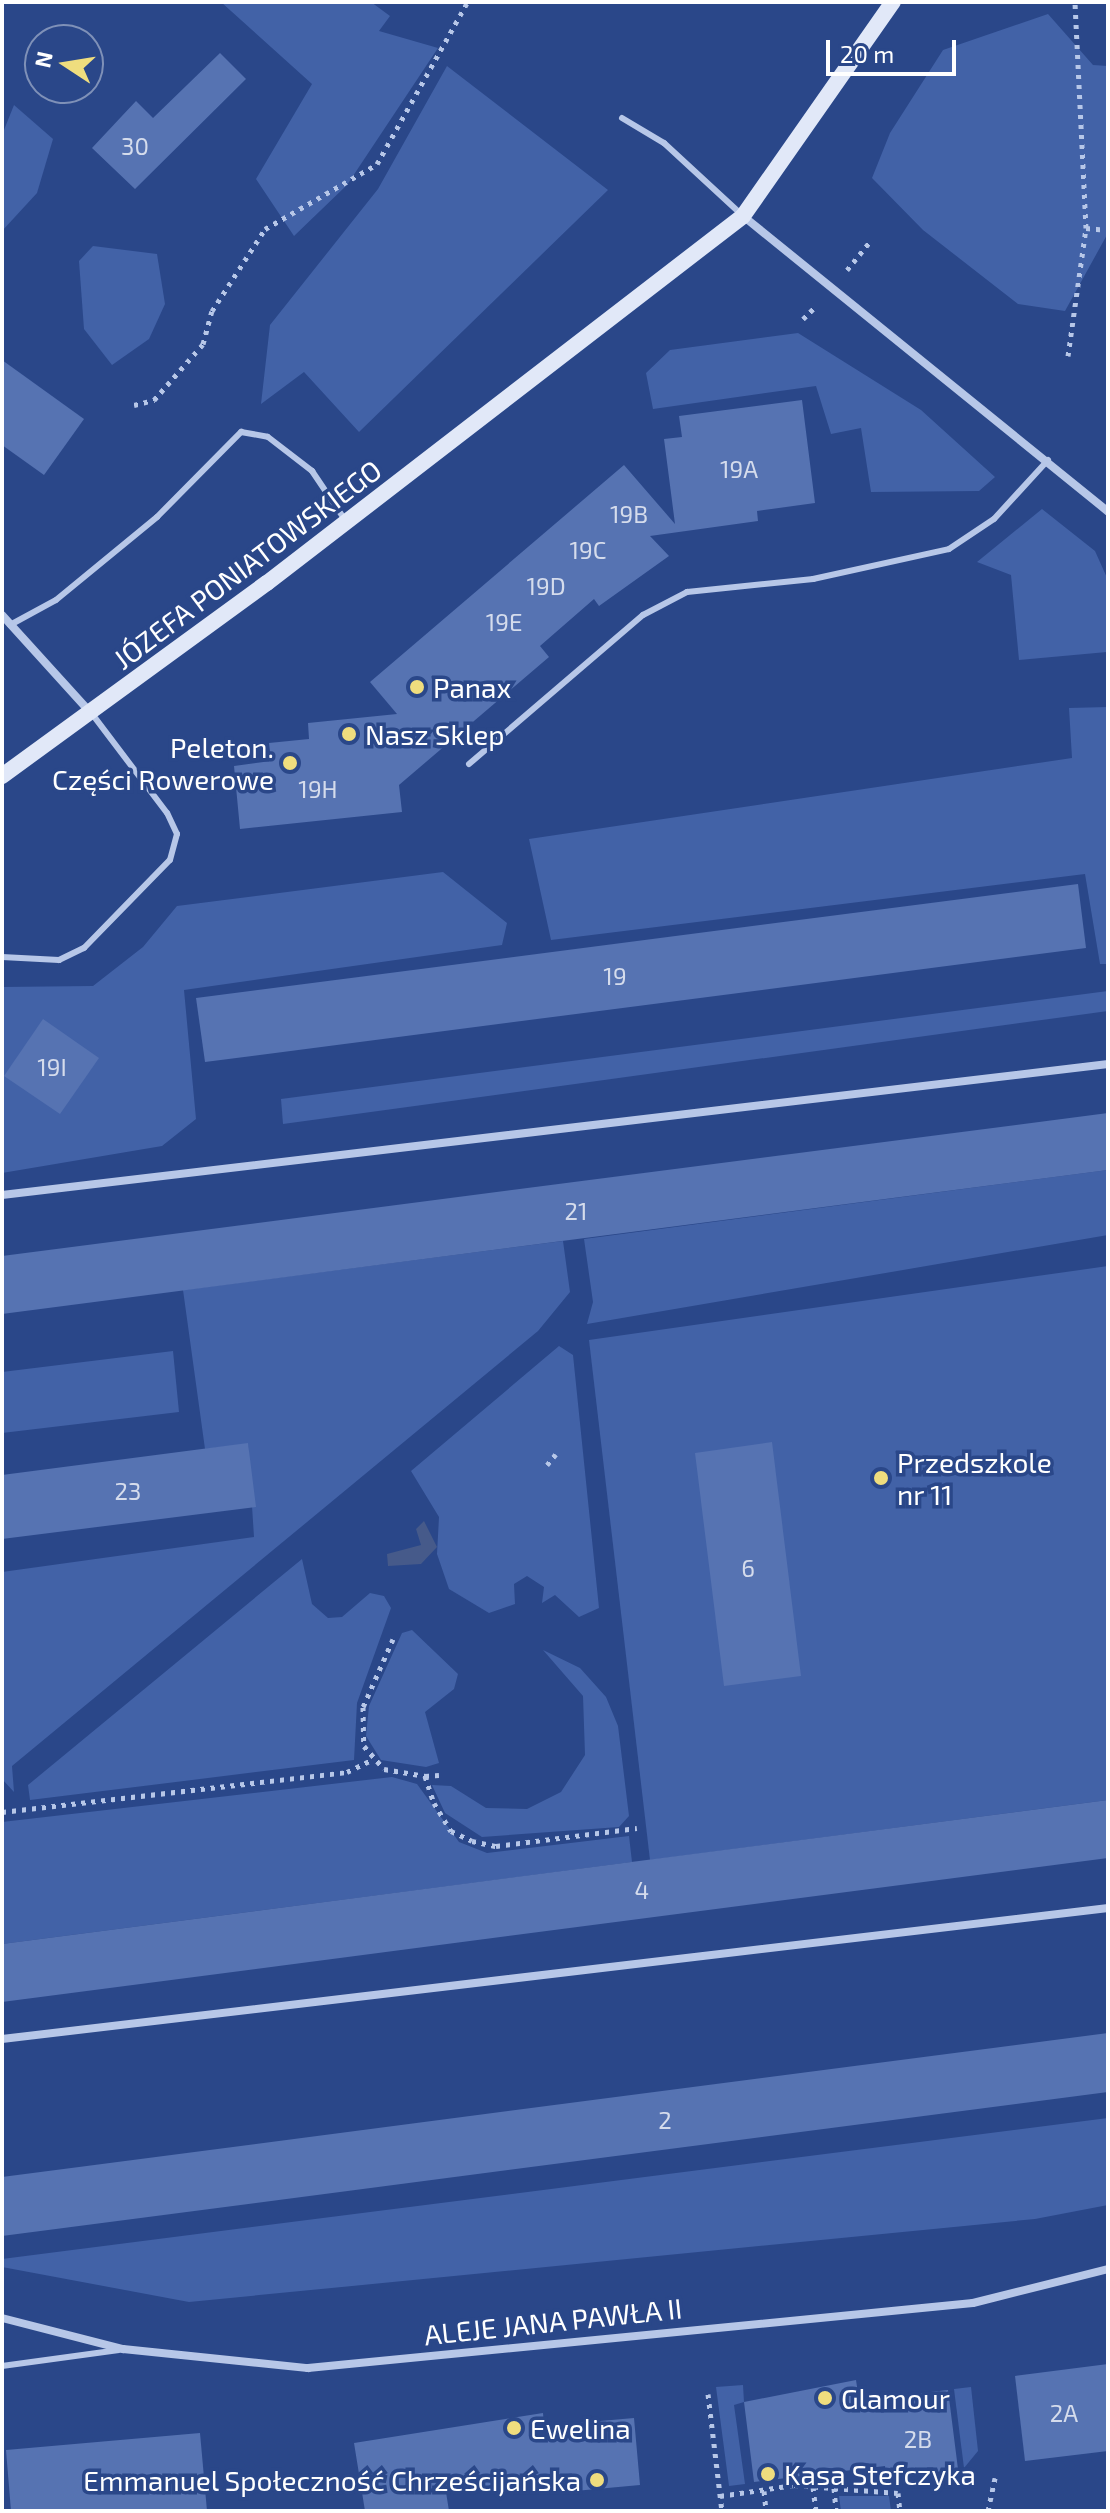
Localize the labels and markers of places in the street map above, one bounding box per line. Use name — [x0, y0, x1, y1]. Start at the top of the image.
place label: Panax — [433, 670, 511, 704]
marker: Panax — [408, 678, 426, 696]
place label: Nasz Sklep — [365, 717, 504, 751]
marker: Nasz Sklep — [340, 725, 358, 743]
place label: Peleton. Części Rowerowe — [52, 730, 274, 796]
marker: Peleton. Części Rowerowe — [281, 754, 299, 772]
place label: Przedszkole nr 11 — [897, 1445, 1052, 1511]
marker: Przedszkole nr 11 — [872, 1469, 890, 1487]
place label: Glamour — [841, 2381, 950, 2415]
marker: Glamour — [816, 2389, 834, 2407]
place label: Ewelina — [530, 2411, 631, 2445]
marker: Ewelina — [505, 2419, 523, 2437]
place label: Kasa Stefczyka — [784, 2457, 976, 2491]
place label: Emmanuel Społeczność Chrześcijańska — [83, 2463, 581, 2497]
marker: Kasa Stefczyka — [759, 2465, 777, 2483]
marker: Emmanuel Społeczność Chrześcijańska — [588, 2471, 606, 2489]

